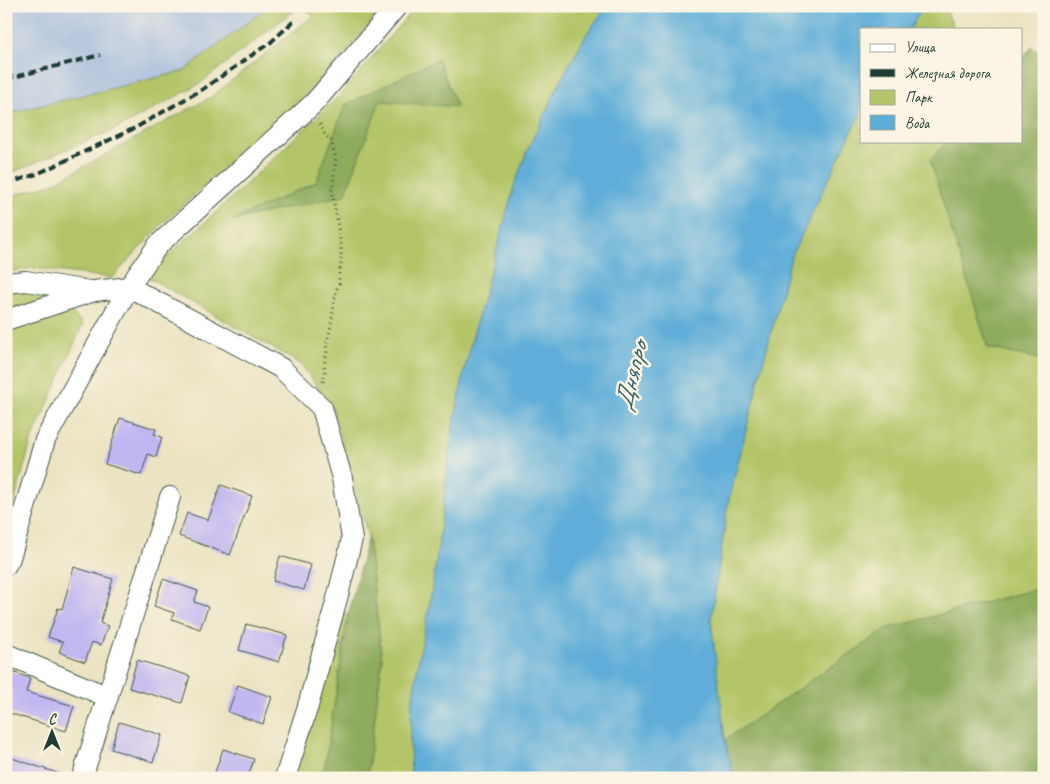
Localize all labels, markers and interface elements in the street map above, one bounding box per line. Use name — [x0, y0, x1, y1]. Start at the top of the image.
legend — [860, 28, 1022, 142]
text: Улица — [905, 38, 936, 57]
text: Железная дорога — [905, 64, 992, 83]
text: Парк — [905, 88, 933, 107]
text: Вода — [905, 114, 930, 133]
water label: Дняпро — [606, 334, 656, 414]
north arrow — [28, 706, 78, 756]
text: С — [49, 711, 58, 728]

